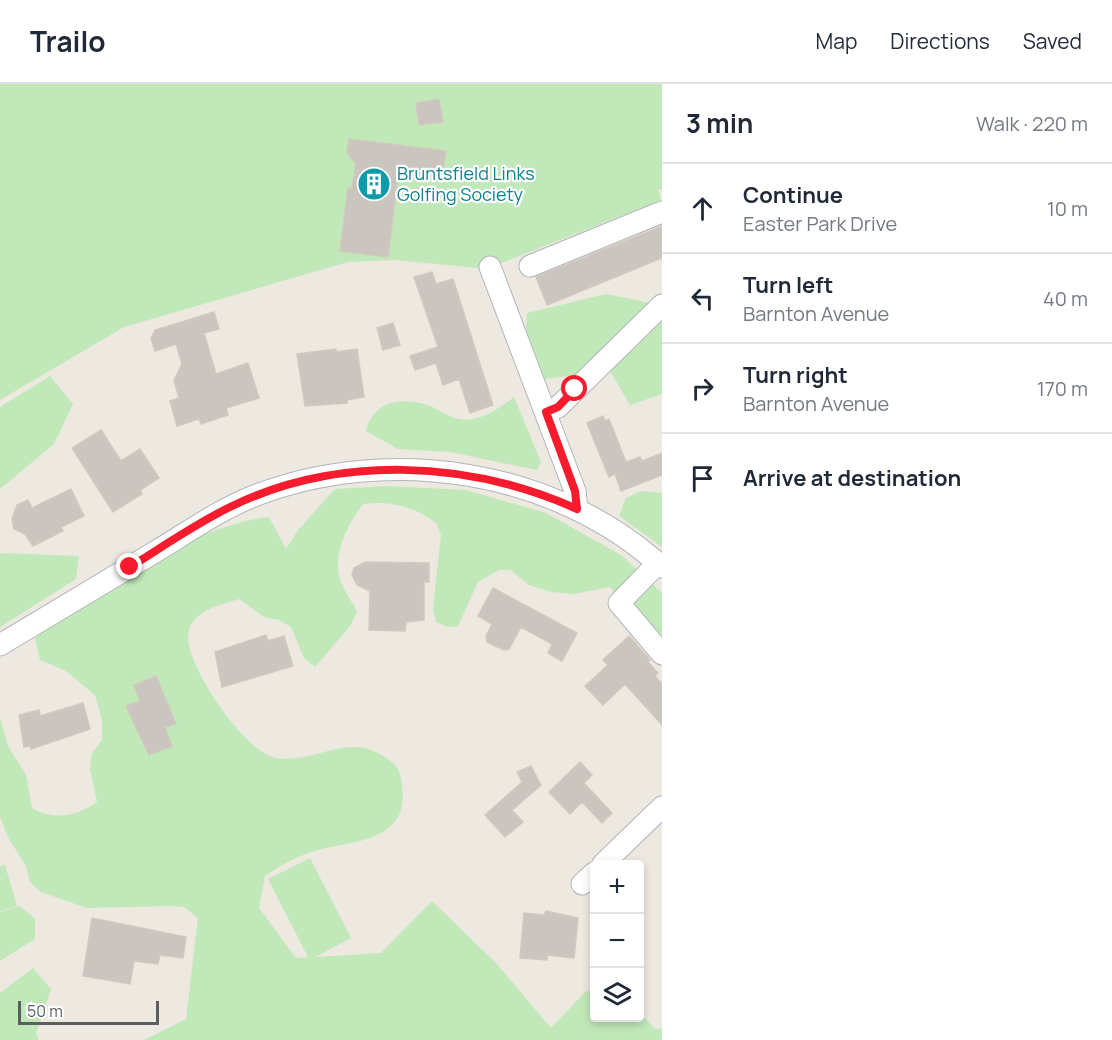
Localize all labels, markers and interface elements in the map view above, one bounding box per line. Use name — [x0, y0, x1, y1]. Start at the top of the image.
text: Trailo — [30, 22, 106, 60]
text: Map — [816, 27, 857, 55]
text: Directions — [890, 27, 990, 55]
text: Saved — [1023, 27, 1082, 55]
text: 3 min — [686, 105, 753, 141]
text: Walk · 220 m — [976, 110, 1088, 137]
place label: Bruntsfield Links Golfing Society — [397, 161, 535, 206]
building icon: Bruntsfield Links Golfing Society — [356, 166, 392, 202]
text: Continue — [743, 180, 843, 210]
icon: ahead — [686, 192, 719, 225]
text: 10 m — [1047, 195, 1088, 222]
text: Easter Park Drive — [743, 210, 897, 237]
text: Turn left — [743, 270, 833, 300]
icon: left — [686, 282, 719, 315]
text: 40 m — [1043, 285, 1088, 312]
text: Barnton Avenue — [743, 300, 889, 327]
text: Turn right — [743, 360, 848, 390]
icon: right — [686, 372, 719, 405]
route start — [561, 375, 587, 401]
text: 170 m — [1037, 375, 1088, 402]
text: Barnton Avenue — [743, 390, 889, 417]
icon: arrive — [686, 462, 719, 495]
text: Arrive at destination — [743, 463, 961, 493]
route end — [116, 553, 142, 579]
map controls — [590, 860, 644, 1022]
button: + — [590, 860, 644, 914]
button: − — [590, 914, 644, 968]
button: layers — [590, 968, 644, 1022]
scale bar — [18, 998, 159, 1026]
text: 50 m — [27, 1000, 63, 1022]

